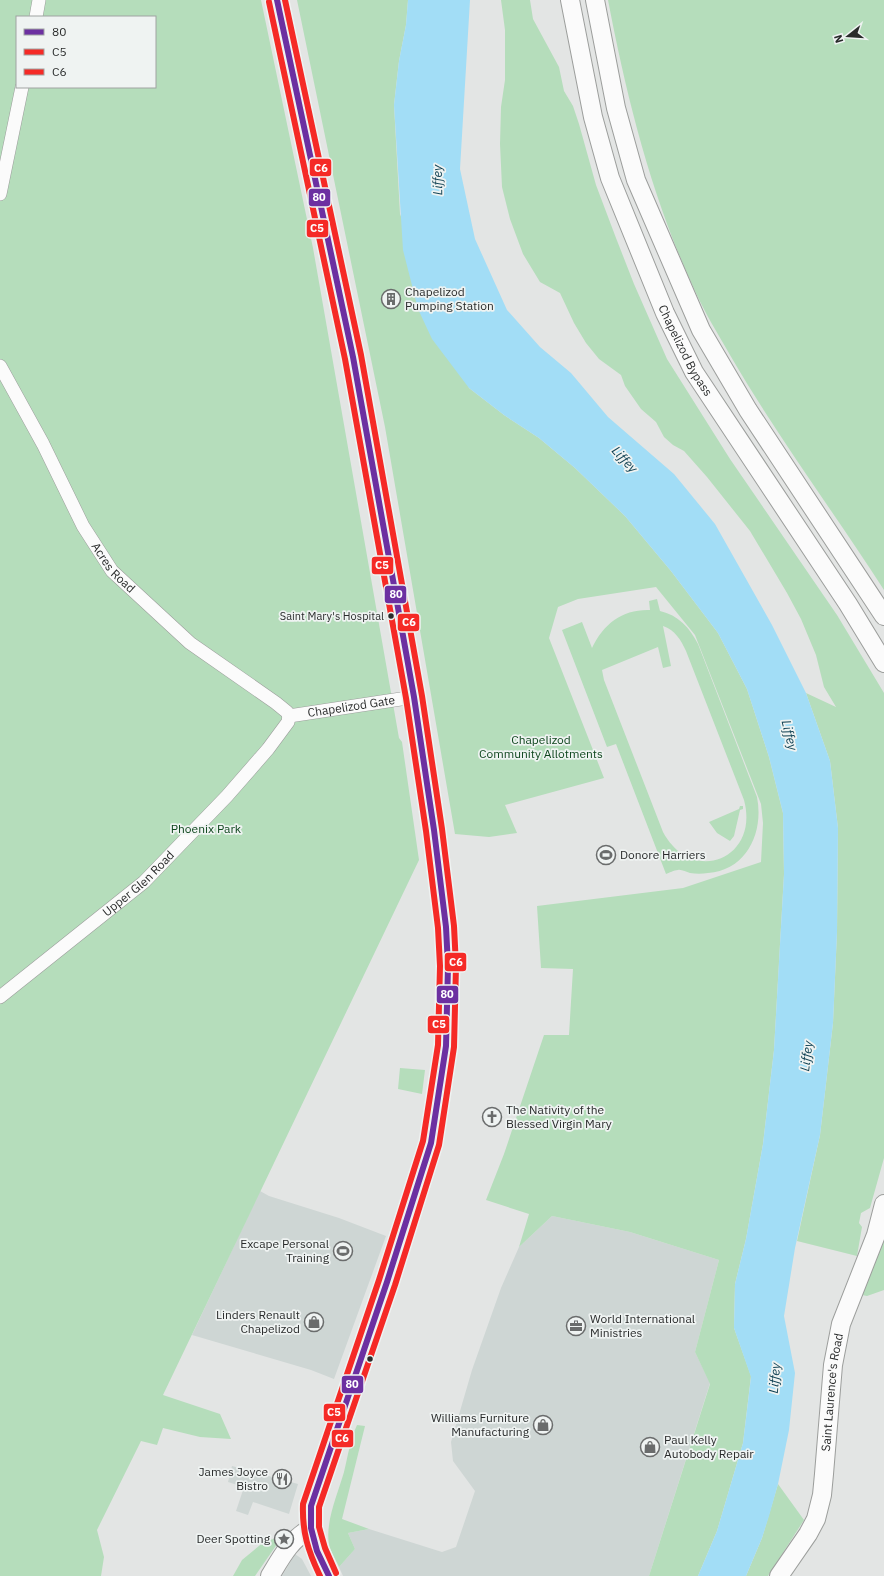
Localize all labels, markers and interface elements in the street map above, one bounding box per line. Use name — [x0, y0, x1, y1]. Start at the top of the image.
legend — [16, 16, 156, 88]
north arrow — [828, 16, 868, 56]
text: 80 — [52, 24, 66, 39]
text: N — [831, 33, 846, 45]
text: C5 — [52, 44, 67, 59]
text: C6 — [52, 64, 67, 79]
line badge: C6 — [309, 158, 332, 177]
text: C6 — [314, 161, 328, 175]
water label: Liffey — [429, 164, 446, 195]
line badge: 80 — [308, 188, 331, 207]
text: 80 — [312, 190, 326, 204]
line badge: C5 — [306, 219, 329, 238]
text: C5 — [310, 221, 324, 235]
place label: Chapelizod Pumping Station — [405, 284, 494, 313]
building icon: Chapelizod Pumping Station — [380, 288, 402, 310]
street label: Chapelizod Bypass — [656, 303, 716, 399]
water label: Liffey — [608, 442, 642, 477]
street label: Acres Road — [89, 539, 139, 596]
line badge: C5 — [371, 556, 394, 575]
text: C5 — [375, 558, 389, 572]
line badge: 80 — [384, 585, 407, 604]
text: 80 — [389, 587, 403, 601]
place label: Saint Mary's Hospital — [280, 609, 384, 623]
marker: Saint Mary's Hospital — [386, 611, 396, 621]
line badge: C6 — [397, 613, 420, 632]
text: C6 — [402, 615, 416, 629]
street label: Chapelizod Gate — [307, 692, 396, 720]
water label: Liffey — [778, 718, 802, 753]
park label: Chapelizod Community Allotments — [479, 732, 603, 761]
park label: Phoenix Park — [171, 821, 242, 836]
sports icon: Donore Harriers — [595, 844, 617, 866]
street label: Upper Glen Road — [99, 847, 177, 919]
place label: Donore Harriers — [620, 847, 706, 862]
line badge: C6 — [444, 952, 467, 972]
text: C6 — [449, 955, 463, 969]
line badge: 80 — [436, 985, 459, 1004]
text: 80 — [440, 987, 454, 1001]
line badge: C5 — [427, 1015, 450, 1034]
text: C5 — [432, 1017, 446, 1031]
water label: Liffey — [796, 1039, 817, 1072]
place label: The Nativity of the Blessed Virgin Mary — [506, 1102, 612, 1131]
church icon: The Nativity of the Blessed Virgin Mary — [481, 1106, 503, 1128]
place label: Excape Personal Training — [240, 1236, 330, 1265]
sports icon: Excape Personal Training — [332, 1240, 354, 1262]
place label: Linders Renault Chapelizod — [216, 1307, 300, 1336]
shop icon: Linders Renault Chapelizod — [303, 1311, 325, 1333]
place label: World International Ministries — [590, 1311, 695, 1340]
office icon: World International Ministries — [565, 1315, 587, 1337]
street label: Saint Laurence's Road — [818, 1332, 846, 1452]
unlabelled marker — [365, 1354, 375, 1364]
water label: Liffey — [765, 1361, 784, 1394]
line badge: 80 — [341, 1375, 364, 1394]
text: 80 — [345, 1377, 359, 1391]
line badge: C5 — [323, 1403, 346, 1422]
text: C5 — [327, 1405, 341, 1419]
place label: Williams Furniture Manufacturing — [431, 1410, 530, 1439]
shop icon: Williams Furniture Manufacturing — [532, 1414, 554, 1436]
line badge: C6 — [331, 1429, 354, 1448]
text: C6 — [335, 1431, 349, 1445]
place label: Paul Kelly Autobody Repair — [664, 1432, 754, 1461]
shop icon: Paul Kelly Autobody Repair — [639, 1436, 661, 1458]
place label: James Joyce Bistro — [198, 1464, 268, 1493]
restaurant icon: James Joyce Bistro — [271, 1468, 293, 1490]
place icon: Deer Spotting — [273, 1528, 295, 1550]
place label: Deer Spotting — [196, 1531, 271, 1546]

